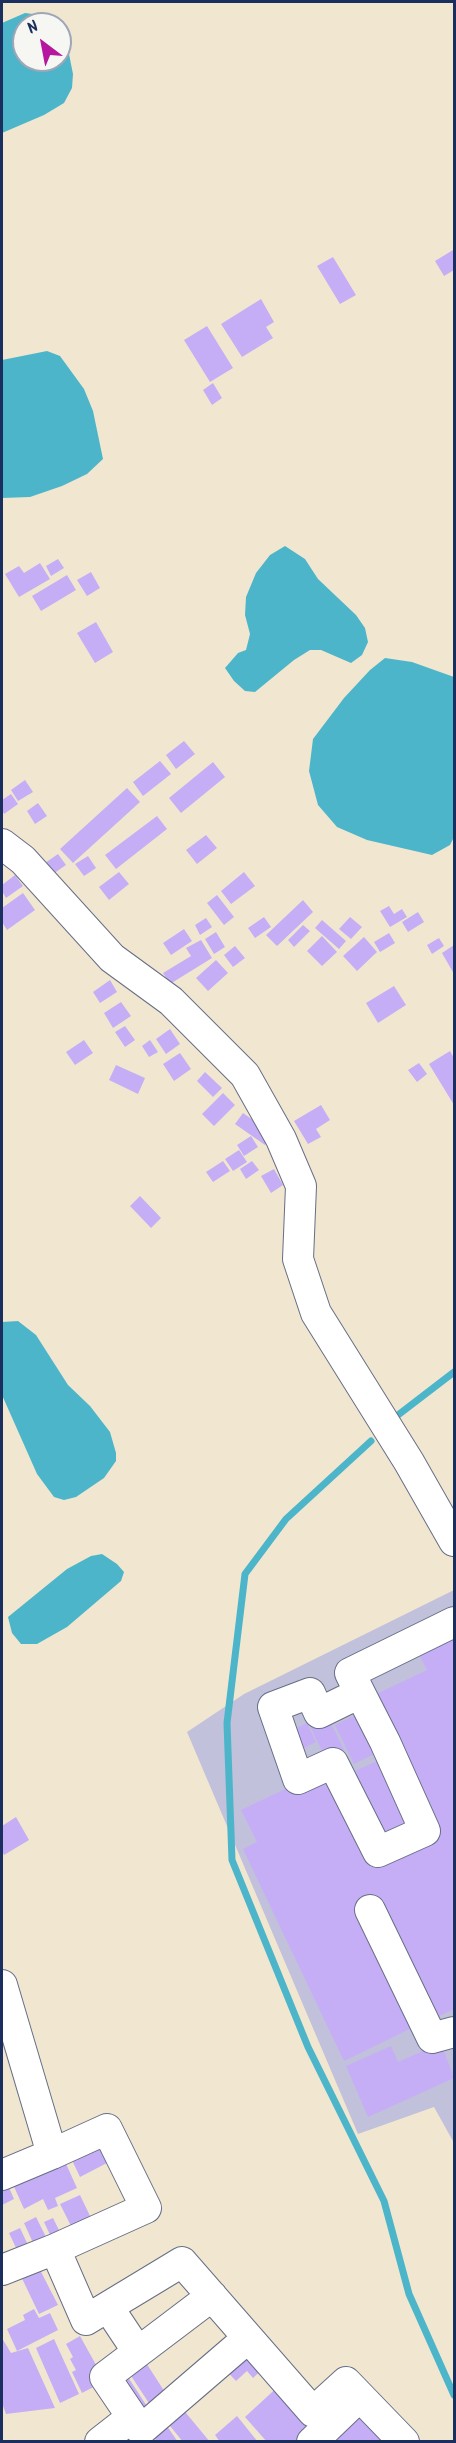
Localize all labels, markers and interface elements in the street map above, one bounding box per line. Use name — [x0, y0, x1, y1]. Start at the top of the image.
north arrow — [12, 12, 72, 72]
text: N — [22, 15, 44, 41]

